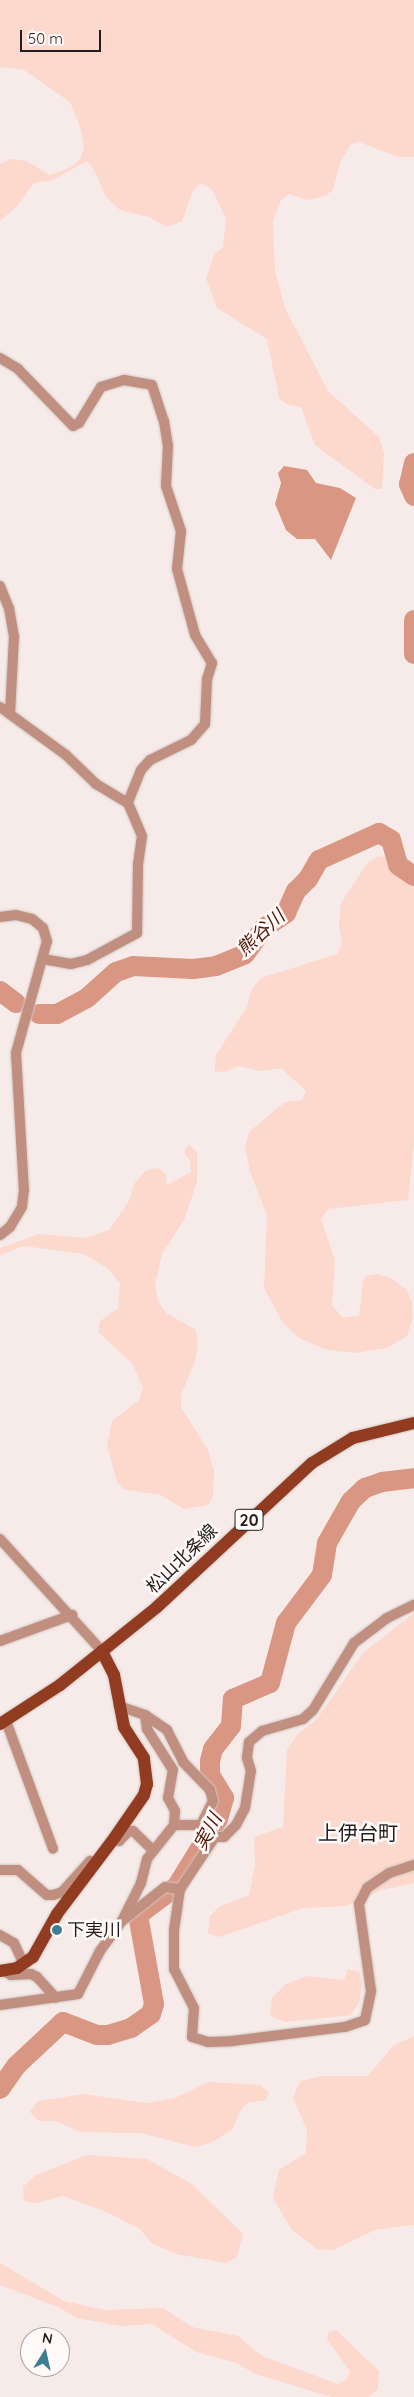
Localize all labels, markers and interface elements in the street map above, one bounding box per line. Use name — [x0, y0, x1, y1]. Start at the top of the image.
scale bar — [22, 20, 104, 52]
text: 50 m — [28, 29, 63, 48]
water label: 熊谷川 — [232, 905, 290, 961]
road number: 20 — [234, 1506, 264, 1534]
street label: 松山北条線 — [142, 1520, 222, 1598]
water label: 実川 — [189, 1810, 227, 1854]
district label: 上伊台町 — [318, 1820, 398, 1844]
place label: 下実川 — [67, 1919, 121, 1941]
marker: 下実川 — [51, 1924, 63, 1936]
north arrow — [20, 2327, 70, 2377]
text: N — [41, 2328, 54, 2348]

